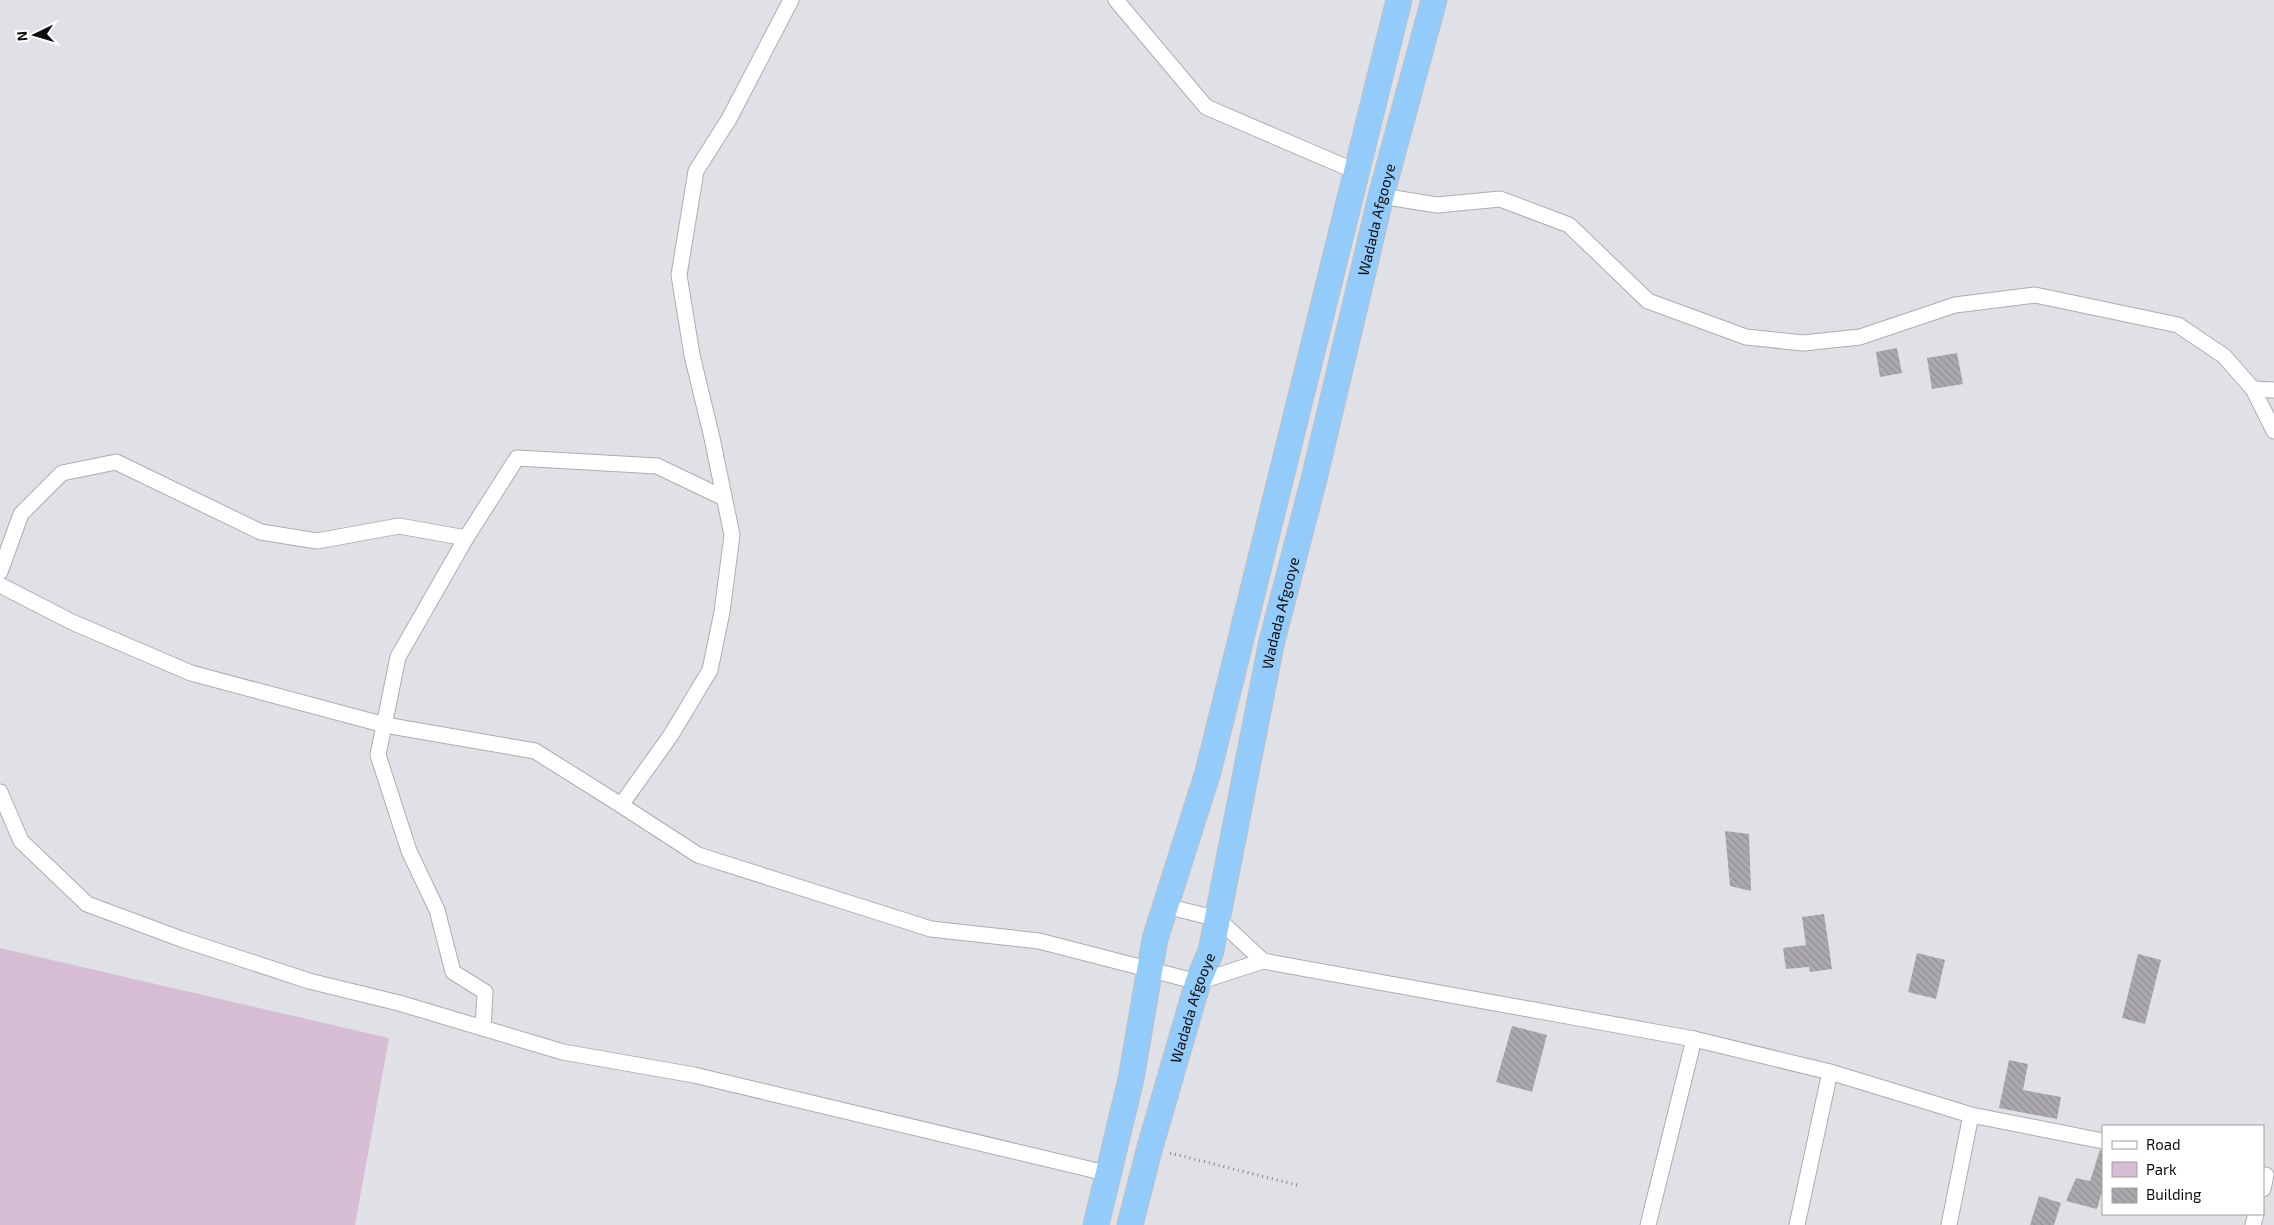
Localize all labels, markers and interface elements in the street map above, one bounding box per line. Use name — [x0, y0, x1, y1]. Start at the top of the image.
north arrow — [10, 10, 60, 60]
text: N — [13, 30, 30, 42]
street label: Wadada Afgooye — [1353, 161, 1398, 278]
street label: Wadada Afgooye — [1257, 555, 1302, 671]
street label: Wadada Afgooye — [1166, 950, 1218, 1065]
legend — [2102, 1125, 2264, 1215]
text: Road — [2146, 1135, 2181, 1153]
text: Park — [2146, 1160, 2177, 1178]
text: Building — [2146, 1185, 2202, 1203]

